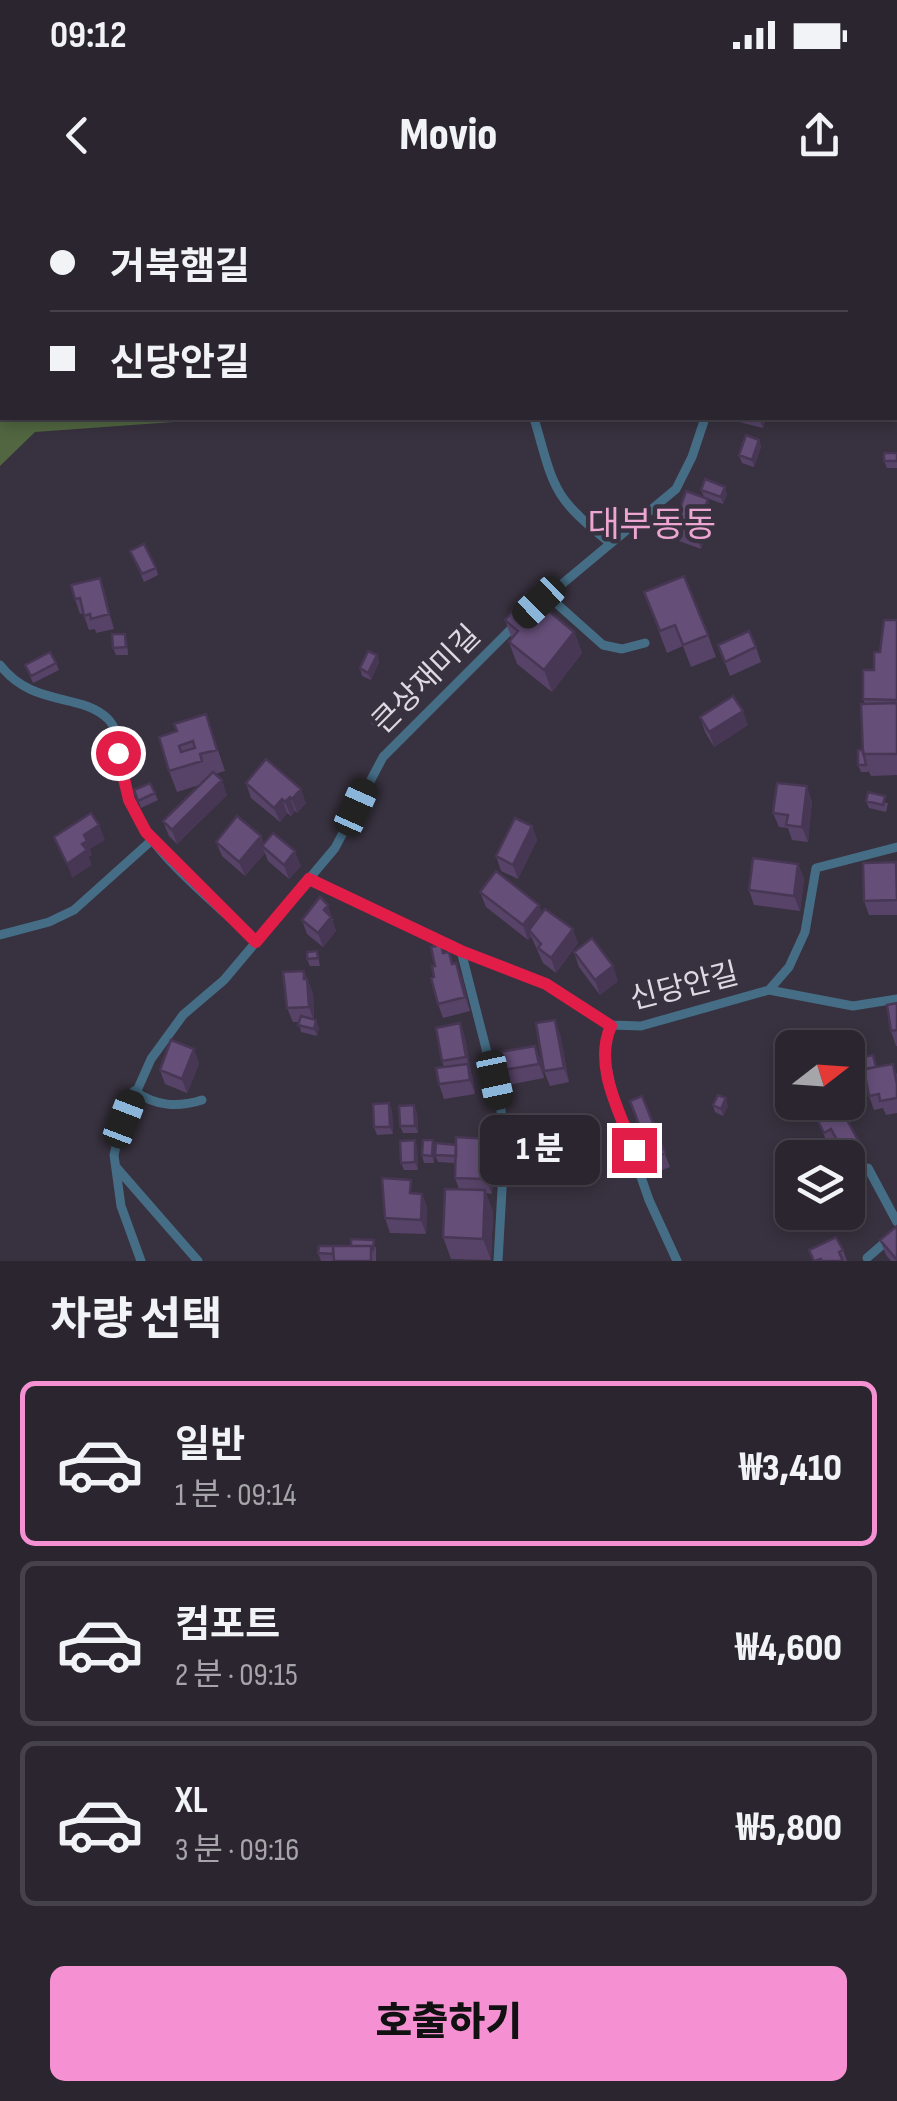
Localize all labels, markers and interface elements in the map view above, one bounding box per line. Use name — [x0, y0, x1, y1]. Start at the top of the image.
text: 09:12 — [50, 13, 127, 58]
icon: back — [50, 108, 105, 163]
text: Movio — [400, 108, 497, 163]
icon: share — [792, 108, 847, 163]
text: 거북햄길 — [110, 245, 250, 290]
text: 신당안길 — [110, 341, 250, 386]
district label: 대부동동 — [588, 504, 716, 547]
car — [507, 570, 571, 634]
street label: 큰상재미길 — [365, 618, 488, 741]
route start — [96, 731, 141, 776]
car — [330, 773, 382, 841]
street label: 신당안길 — [626, 956, 742, 1018]
north arrow — [775, 1030, 865, 1120]
map controls — [775, 1030, 865, 1230]
car — [474, 1048, 516, 1112]
car — [99, 1086, 149, 1152]
callout: 1 분 — [479, 1115, 599, 1185]
route end — [612, 1128, 657, 1173]
text: 1 분 — [516, 1130, 564, 1169]
button: layers — [775, 1140, 865, 1230]
text: 차량 선택 — [50, 1293, 223, 1348]
icon: car — [55, 1419, 145, 1509]
text: 일반 — [175, 1423, 245, 1468]
text: ₩3,410 — [739, 1446, 842, 1491]
text: 1 분 · 09:14 — [175, 1476, 296, 1515]
icon: car — [55, 1599, 145, 1689]
text: 컴포트 — [175, 1603, 280, 1648]
text: ₩4,600 — [736, 1626, 842, 1671]
text: 2 분 · 09:15 — [175, 1656, 298, 1695]
text: XL — [175, 1778, 208, 1823]
icon: car — [55, 1779, 145, 1869]
text: ₩5,800 — [736, 1806, 842, 1851]
text: 3 분 · 09:16 — [175, 1831, 299, 1870]
button: 호출하기 — [50, 1966, 847, 2081]

